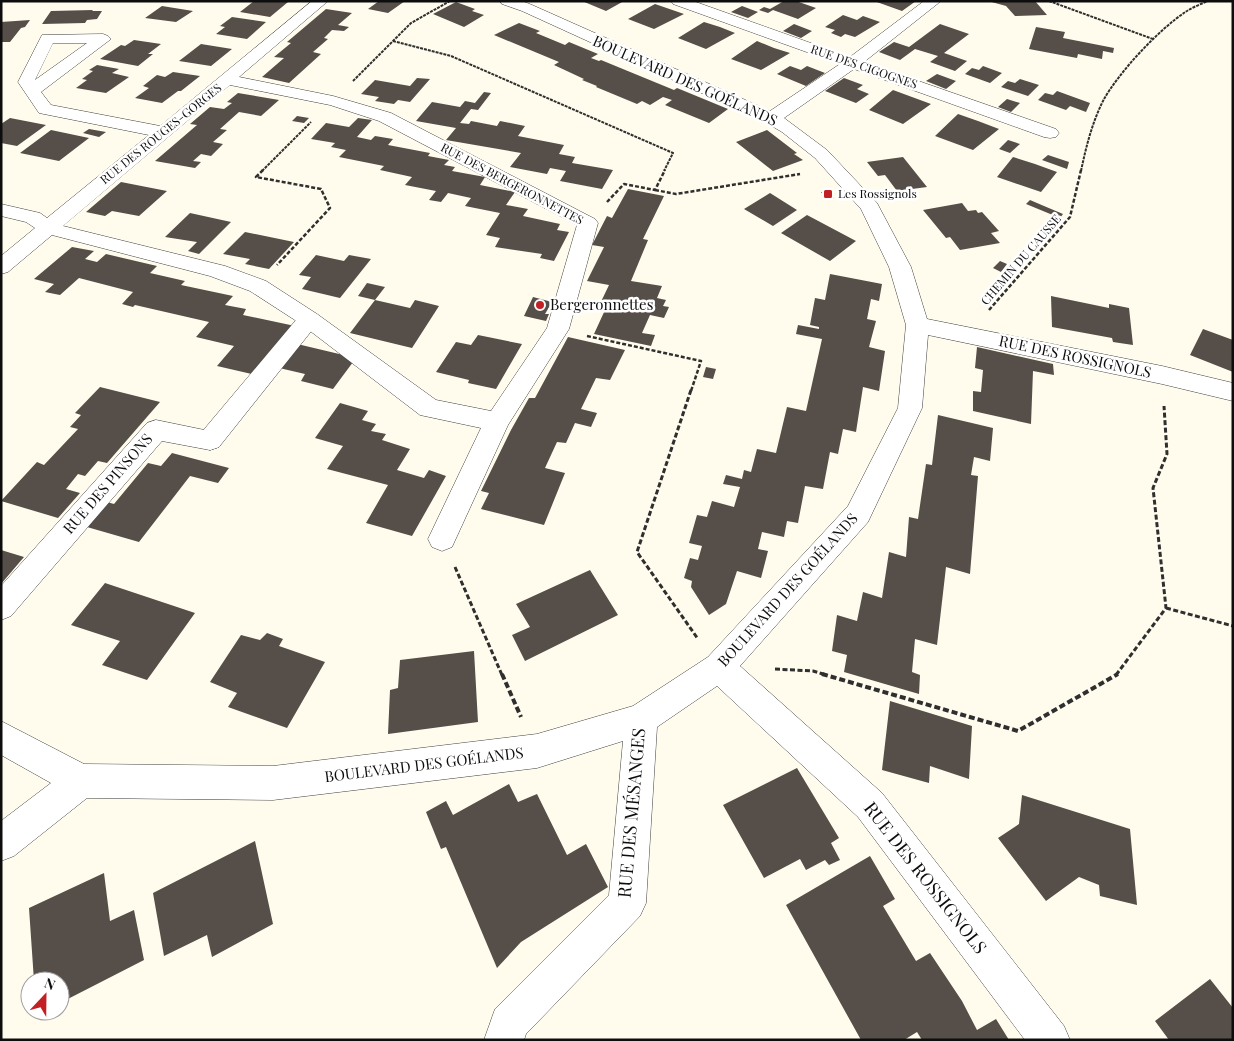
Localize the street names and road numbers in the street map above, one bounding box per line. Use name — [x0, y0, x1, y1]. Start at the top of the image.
street label: BOULEVARD DES GOÉLANDS — [590, 30, 781, 130]
street label: RUE DES CIGOGNES — [809, 40, 920, 92]
street label: RUE DES ROUGES-GORGES — [96, 79, 224, 187]
street label: RUE DES BERGERONNETTES — [438, 139, 587, 228]
street label: CHEMIN DU CAUSSE — [977, 211, 1064, 308]
street label: RUE DES ROSSIGNOLS — [997, 330, 1153, 382]
street label: RUE DES PINSONS — [58, 429, 156, 538]
street label: BOULEVARD DES GOÉLANDS — [713, 508, 862, 670]
street label: RUE DES MÉSANGES — [612, 727, 650, 899]
street label: BOULEVARD DES GOÉLANDS — [323, 742, 525, 786]
street label: RUE DES ROSSIGNOLS — [859, 797, 993, 958]

